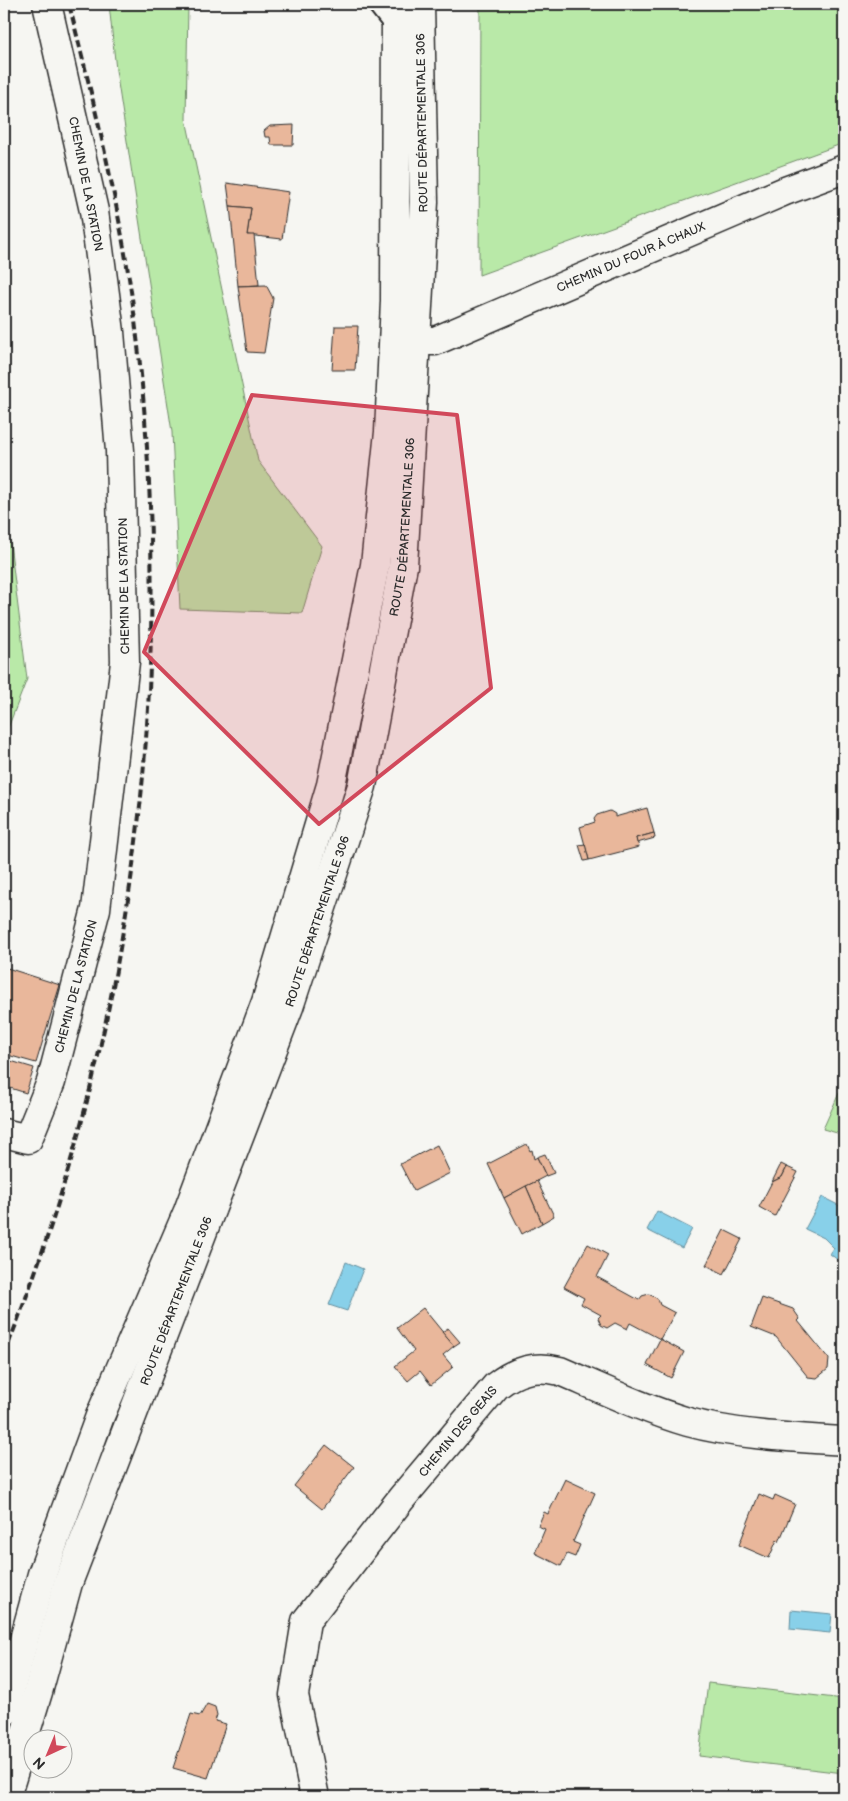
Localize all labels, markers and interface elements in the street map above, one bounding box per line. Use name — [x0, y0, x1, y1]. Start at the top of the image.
street label: ROUTE DÉPARTEMENTALE 306 — [412, 33, 432, 213]
street label: CHEMIN DE LA STATION — [65, 115, 106, 253]
street label: CHEMIN DU FOUR À CHAUX — [555, 219, 708, 296]
street label: ROUTE DÉPARTEMENTALE 306 — [387, 437, 418, 618]
street label: CHEMIN DE LA STATION — [116, 517, 133, 655]
street label: ROUTE DÉPARTEMENTALE 306 — [282, 834, 353, 1009]
street label: CHEMIN DE LA STATION — [52, 918, 101, 1055]
street label: ROUTE DÉPARTEMENTALE 306 — [138, 1215, 216, 1388]
street label: CHEMIN DES GEAIS — [416, 1383, 501, 1480]
north arrow — [22, 1728, 72, 1778]
text: N — [30, 1753, 49, 1773]

